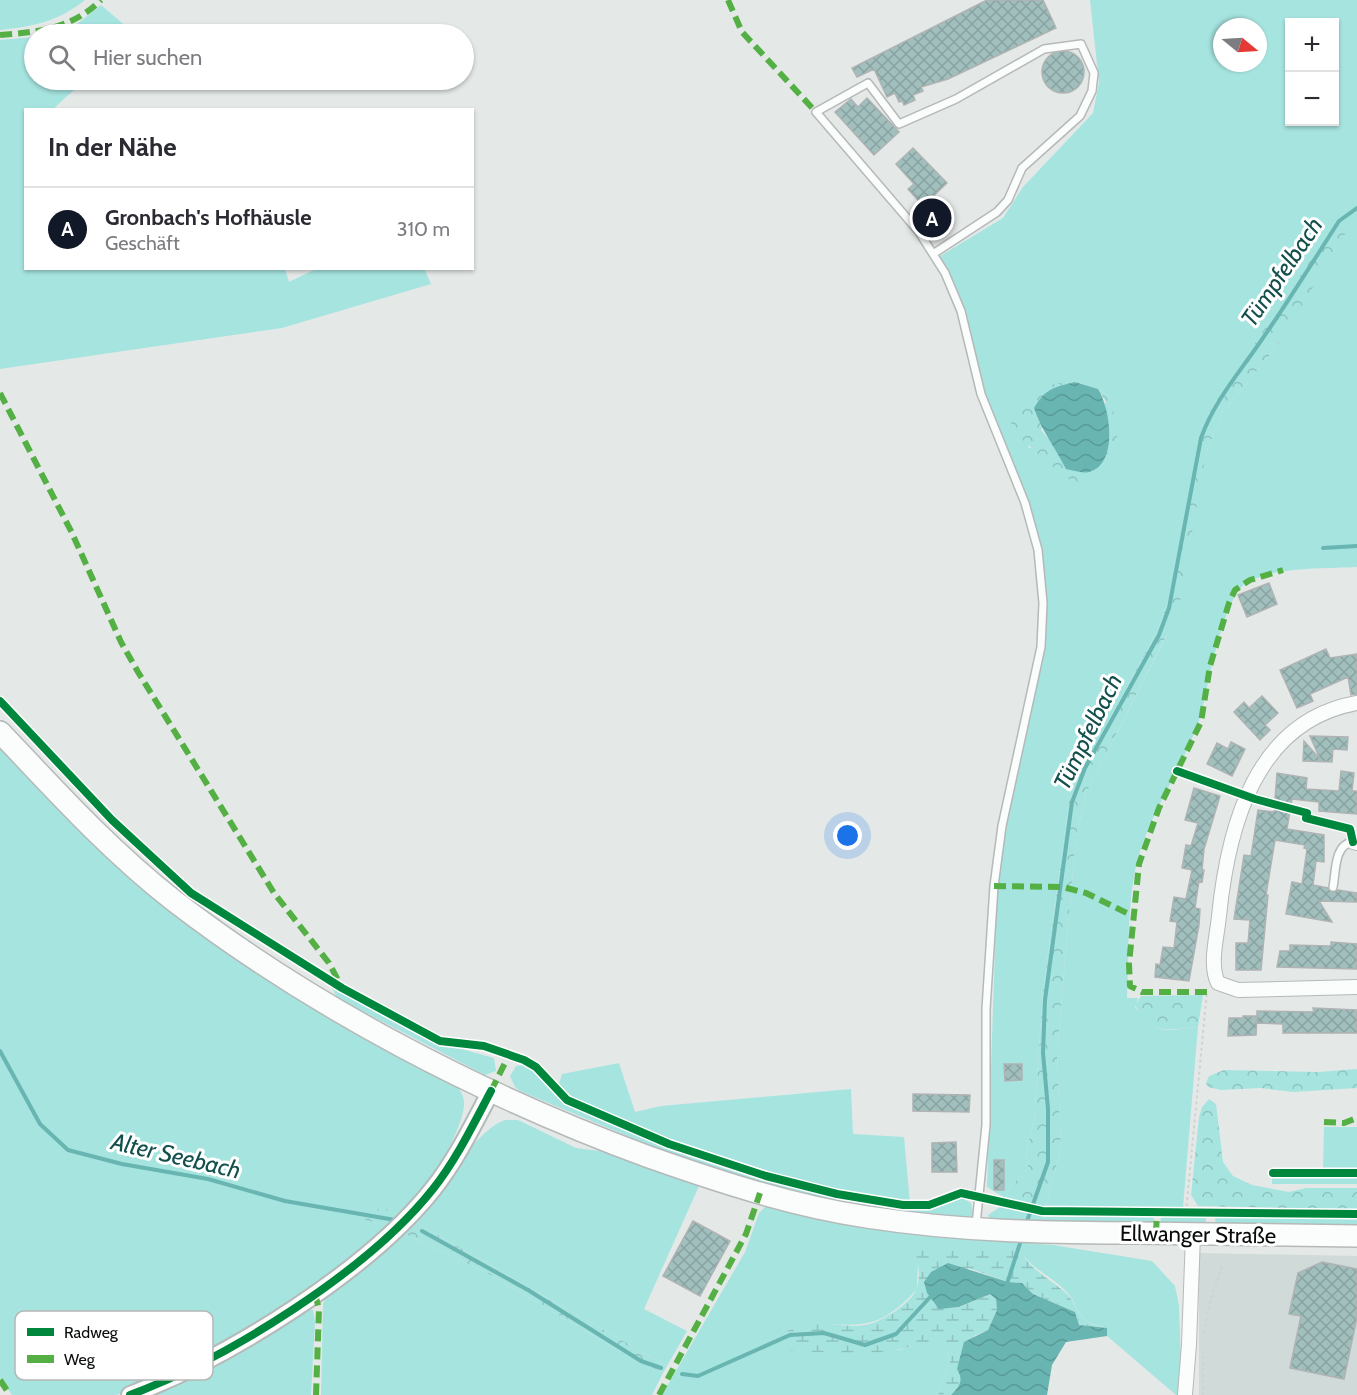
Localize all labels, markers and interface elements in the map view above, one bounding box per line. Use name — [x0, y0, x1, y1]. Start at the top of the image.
north arrow — [1213, 18, 1267, 72]
map controls — [1285, 18, 1339, 126]
button: + — [1285, 18, 1339, 72]
search box — [24, 24, 474, 90]
icon: search — [45, 41, 78, 74]
text: Hier suchen — [93, 44, 202, 71]
button: − — [1285, 72, 1339, 126]
text: In der Nähe — [48, 131, 177, 163]
pin: A — [912, 196, 952, 240]
text: Gronbach's Hofhäusle — [105, 204, 312, 231]
water label: Tümpfelbach — [1235, 212, 1329, 332]
text: A — [61, 217, 74, 241]
text: 310 m — [397, 217, 450, 241]
text: Geschäft — [105, 231, 180, 255]
water label: Tümpfelbach — [1047, 669, 1128, 794]
your location — [833, 821, 862, 850]
water label: Alter Seebach — [108, 1126, 244, 1184]
street label: Ellwanger Straße — [1120, 1220, 1276, 1249]
legend — [15, 1311, 213, 1380]
text: Radweg — [64, 1323, 119, 1342]
text: Weg — [64, 1350, 96, 1369]

